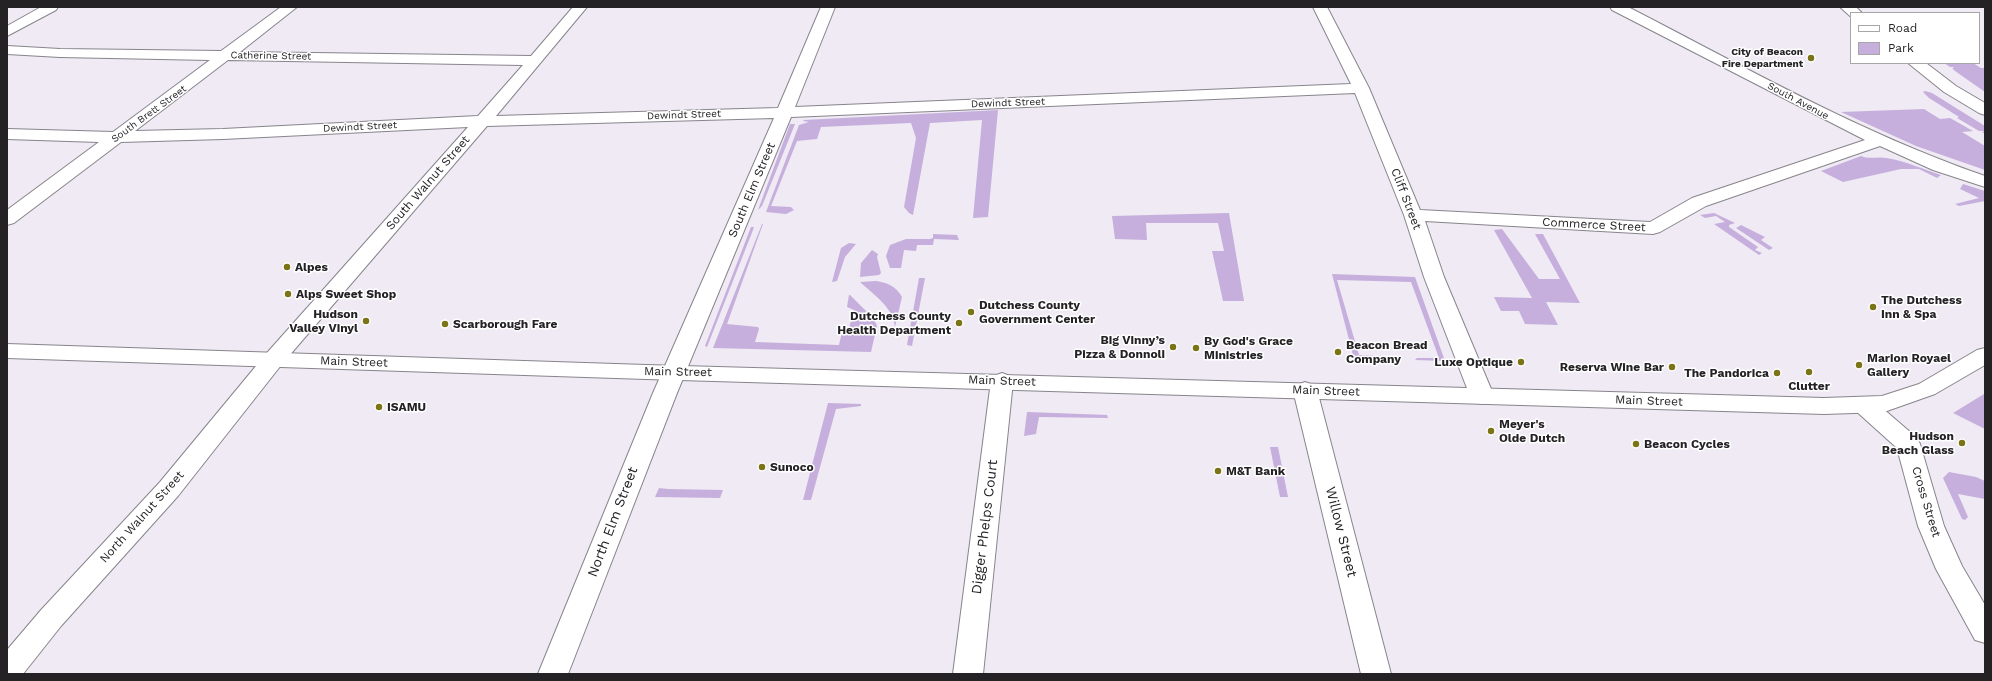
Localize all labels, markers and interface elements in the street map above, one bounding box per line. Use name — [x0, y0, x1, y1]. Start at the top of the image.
legend — [1850, 12, 1980, 64]
text: Road — [1888, 21, 1917, 35]
text: Park — [1888, 41, 1914, 55]
place label: City of Beacon Fire Department — [1722, 46, 1803, 70]
street label: Catherine Street — [231, 49, 311, 63]
marker: City of Beacon Fire Department — [1806, 53, 1816, 63]
street label: South Avenue — [1765, 80, 1831, 122]
street label: South Brett Street — [109, 83, 189, 145]
street label: Dewindt Street — [971, 96, 1045, 110]
street label: Dewindt Street — [647, 108, 721, 122]
street label: Dewindt Street — [323, 119, 397, 135]
street label: South Walnut Street — [383, 133, 473, 233]
street label: South Elm Street — [725, 140, 779, 240]
street label: Cliff Street — [1388, 166, 1424, 232]
street label: Commerce Street — [1542, 215, 1646, 235]
place label: Alpes — [295, 260, 328, 274]
marker: Alpes — [282, 262, 292, 272]
place label: Alps Sweet Shop — [296, 287, 396, 301]
marker: Alps Sweet Shop — [283, 289, 293, 299]
place label: The Dutchess Inn & Spa — [1881, 293, 1962, 321]
place label: Dutchess County Government Center — [979, 298, 1095, 326]
marker: The Dutchess Inn & Spa — [1868, 302, 1878, 312]
place label: Hudson Valley Vinyl — [289, 307, 358, 335]
marker: Dutchess County Government Center — [966, 307, 976, 317]
place label: Dutchess County Health Department — [837, 309, 951, 337]
marker: Hudson Valley Vinyl — [361, 316, 371, 326]
place label: Scarborough Fare — [453, 317, 557, 331]
marker: Dutchess County Health Department — [954, 318, 964, 328]
marker: Scarborough Fare — [440, 319, 450, 329]
place label: Big Vinny’s Pizza & Donnoli — [1074, 333, 1165, 361]
place label: By God's Grace Ministries — [1204, 334, 1293, 362]
place label: Beacon Bread Company — [1346, 338, 1428, 366]
marker: Big Vinny’s Pizza & Donnoli — [1168, 342, 1178, 352]
marker: By God's Grace Ministries — [1191, 343, 1201, 353]
marker: Beacon Bread Company — [1333, 347, 1343, 357]
place label: Marion Royael Gallery — [1867, 351, 1951, 379]
street label: Main Street — [320, 354, 388, 370]
place label: Luxe Optique — [1434, 355, 1513, 369]
marker: Luxe Optique — [1516, 357, 1526, 367]
place label: Reserva Wine Bar — [1560, 360, 1664, 374]
marker: Marion Royael Gallery — [1854, 360, 1864, 370]
marker: Reserva Wine Bar — [1667, 362, 1677, 372]
street label: Main Street — [644, 364, 712, 380]
place label: The Pandorica — [1684, 366, 1769, 380]
marker: Clutter — [1804, 367, 1814, 377]
marker: The Pandorica — [1772, 368, 1782, 378]
street label: Main Street — [968, 373, 1036, 389]
place label: Clutter — [1788, 379, 1830, 393]
street label: Main Street — [1292, 383, 1360, 399]
street label: Main Street — [1615, 393, 1683, 409]
place label: ISAMU — [387, 400, 426, 414]
marker: ISAMU — [374, 402, 384, 412]
place label: Meyer's Olde Dutch — [1499, 417, 1565, 445]
marker: Meyer's Olde Dutch — [1486, 426, 1496, 436]
place label: Hudson Beach Glass — [1882, 429, 1954, 457]
place label: Beacon Cycles — [1644, 437, 1730, 451]
marker: Hudson Beach Glass — [1957, 438, 1967, 448]
marker: Beacon Cycles — [1631, 439, 1641, 449]
street label: Digger Phelps Court — [968, 459, 1002, 595]
place label: Sunoco — [770, 460, 814, 474]
marker: Sunoco — [757, 462, 767, 472]
place label: M&T Bank — [1226, 464, 1285, 478]
street label: North Elm Street — [584, 465, 642, 579]
street label: Cross Street — [1908, 465, 1944, 539]
marker: M&T Bank — [1213, 466, 1223, 476]
street label: North Walnut Street — [97, 468, 187, 566]
street label: Willow Street — [1322, 485, 1360, 579]

